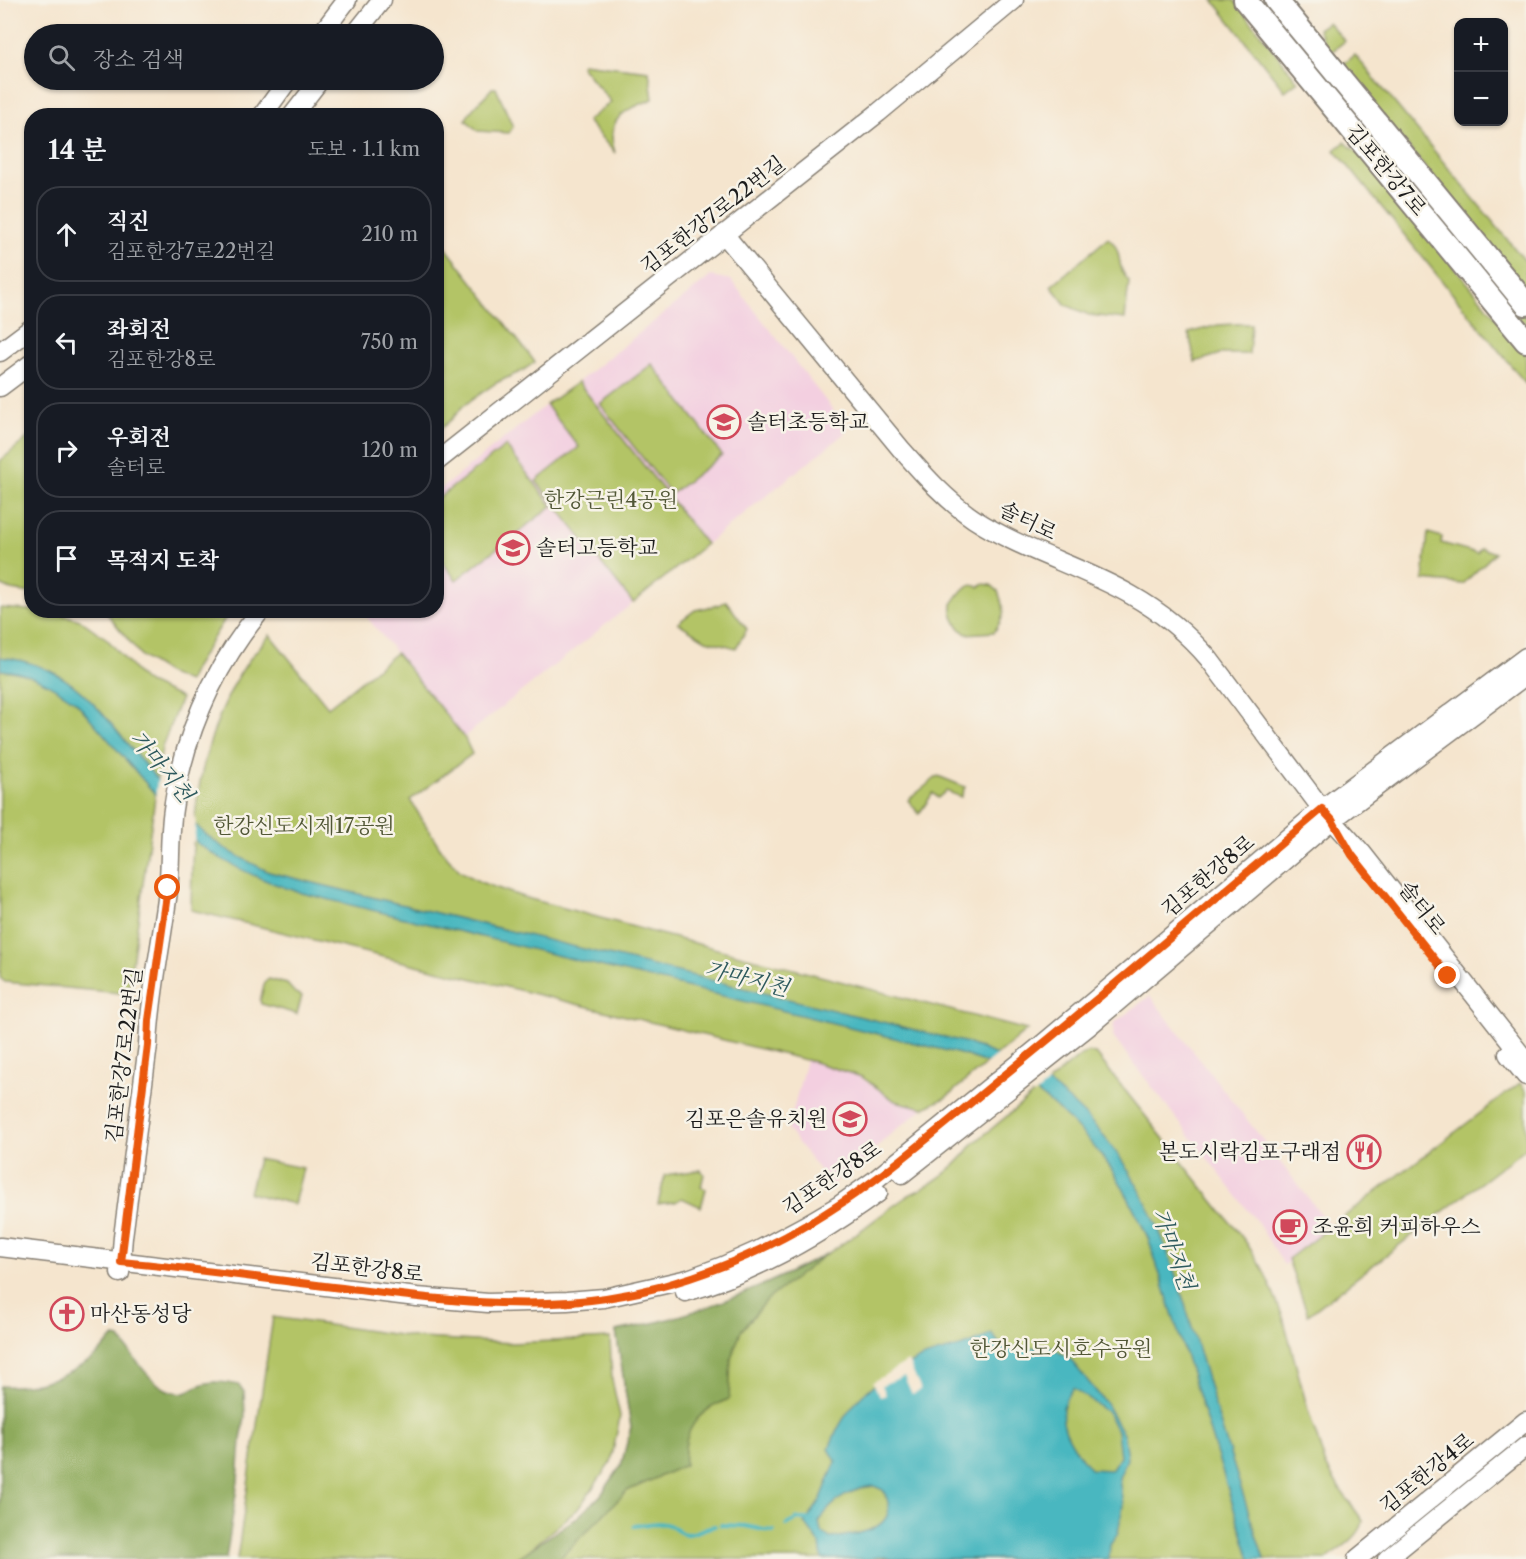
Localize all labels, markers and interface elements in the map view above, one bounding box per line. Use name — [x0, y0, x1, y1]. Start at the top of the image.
map controls — [1454, 18, 1508, 126]
button: + — [1454, 18, 1508, 72]
search box — [24, 24, 444, 90]
icon: search — [45, 41, 78, 74]
text: 장소 검색 — [93, 46, 184, 73]
button: − — [1454, 72, 1508, 126]
street label: 김포한강7로 — [1341, 119, 1432, 221]
text: 14 분 — [48, 134, 107, 166]
text: 도보 · 1.1 km — [308, 137, 420, 161]
street label: 김포한강7로22번길 — [635, 150, 790, 279]
text: 직진 — [107, 208, 150, 235]
icon: ahead — [50, 218, 83, 251]
text: 210 m — [361, 222, 418, 246]
text: 김포한강7로22번길 — [107, 239, 275, 263]
text: 좌회전 — [107, 316, 171, 343]
icon: left — [50, 326, 83, 359]
text: 750 m — [361, 330, 418, 354]
text: 김포한강8로 — [107, 347, 215, 371]
school or university icon: 솔터초등학교 — [706, 404, 742, 440]
place label: 솔터초등학교 — [747, 409, 869, 434]
text: 우회전 — [107, 424, 171, 451]
icon: right — [50, 434, 83, 467]
text: 120 m — [361, 438, 418, 462]
text: 솔터로 — [107, 455, 165, 479]
park label: 한강근린4공원 — [544, 487, 678, 512]
street label: 솔터로 — [995, 496, 1061, 545]
school or university icon: 솔터고등학교 — [495, 530, 531, 566]
place label: 솔터고등학교 — [536, 535, 658, 560]
icon: arrive — [50, 542, 83, 575]
text: 목적지 도착 — [107, 547, 219, 574]
water label: 가마지천 — [124, 725, 200, 809]
park label: 한강신도시제17공원 — [213, 813, 395, 838]
street label: 김포한강8로 — [1156, 829, 1259, 922]
route start — [154, 874, 180, 900]
street label: 솔터로 — [1394, 876, 1451, 939]
water label: 가마지천 — [702, 955, 793, 1002]
route end — [1434, 962, 1460, 988]
street label: 김포한강7로22번길 — [100, 966, 147, 1144]
school or university icon: 김포은솔유치원 — [832, 1101, 868, 1137]
place label: 김포은솔유치원 — [685, 1106, 827, 1131]
restaurant icon: 본도시락김포구래점 — [1346, 1134, 1382, 1170]
street label: 김포한강8로 — [778, 1135, 886, 1220]
place label: 본도시락김포구래점 — [1158, 1139, 1341, 1164]
water label: 가마지천 — [1146, 1205, 1201, 1295]
cafe icon: 조윤희 커피하우스 — [1272, 1209, 1308, 1245]
place label: 조윤희 커피하우스 — [1313, 1214, 1481, 1239]
street label: 김포한강8로 — [309, 1248, 425, 1287]
church icon: 마산동성당 — [49, 1296, 85, 1332]
place label: 마산동성당 — [90, 1301, 192, 1326]
park label: 한강신도시호수공원 — [970, 1336, 1152, 1361]
street label: 김포한강4로 — [1375, 1427, 1479, 1518]

